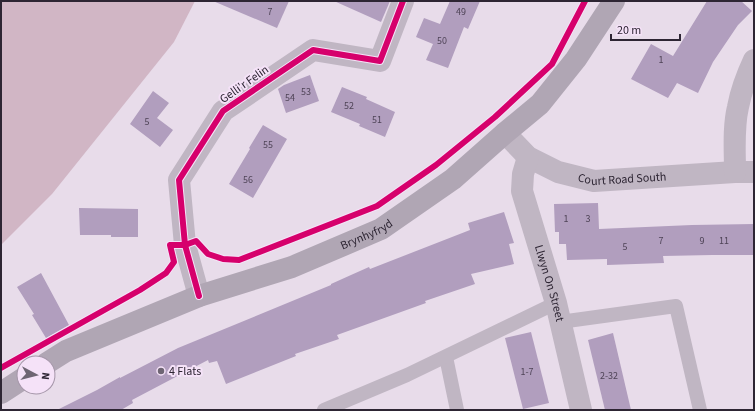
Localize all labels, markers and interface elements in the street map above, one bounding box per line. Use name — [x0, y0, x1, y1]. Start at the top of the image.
house number: 7 — [268, 5, 273, 19]
house number: 49 — [456, 5, 466, 19]
scale bar — [611, 16, 680, 42]
text: 20 m — [617, 22, 641, 39]
house number: 50 — [437, 34, 447, 48]
house number: 1 — [659, 53, 664, 67]
street label: Gelli'r Felin — [216, 61, 272, 108]
house number: 53 — [301, 85, 311, 99]
house number: 54 — [285, 91, 295, 105]
house number: 52 — [344, 99, 354, 113]
house number: 51 — [372, 113, 382, 127]
house number: 5 — [145, 115, 150, 129]
house number: 55 — [263, 138, 273, 152]
street label: Court Road South — [576, 168, 667, 190]
house number: 56 — [243, 173, 253, 187]
house number: 1 — [564, 212, 569, 226]
house number: 3 — [586, 212, 591, 226]
street label: Brynhyfryd — [338, 215, 396, 254]
house number: 7 — [659, 234, 664, 248]
house number: 9 — [700, 234, 705, 248]
house number: 11 — [719, 234, 729, 248]
house number: 5 — [623, 240, 628, 254]
street label: Llwyn On Street — [530, 243, 568, 323]
north arrow — [16, 355, 56, 395]
place label: 4 Flats — [169, 363, 201, 380]
house number: 1-7 — [520, 365, 534, 379]
marker: 4 Flats — [156, 366, 166, 376]
house number: 2-32 — [600, 369, 618, 383]
text: N — [38, 372, 53, 381]

